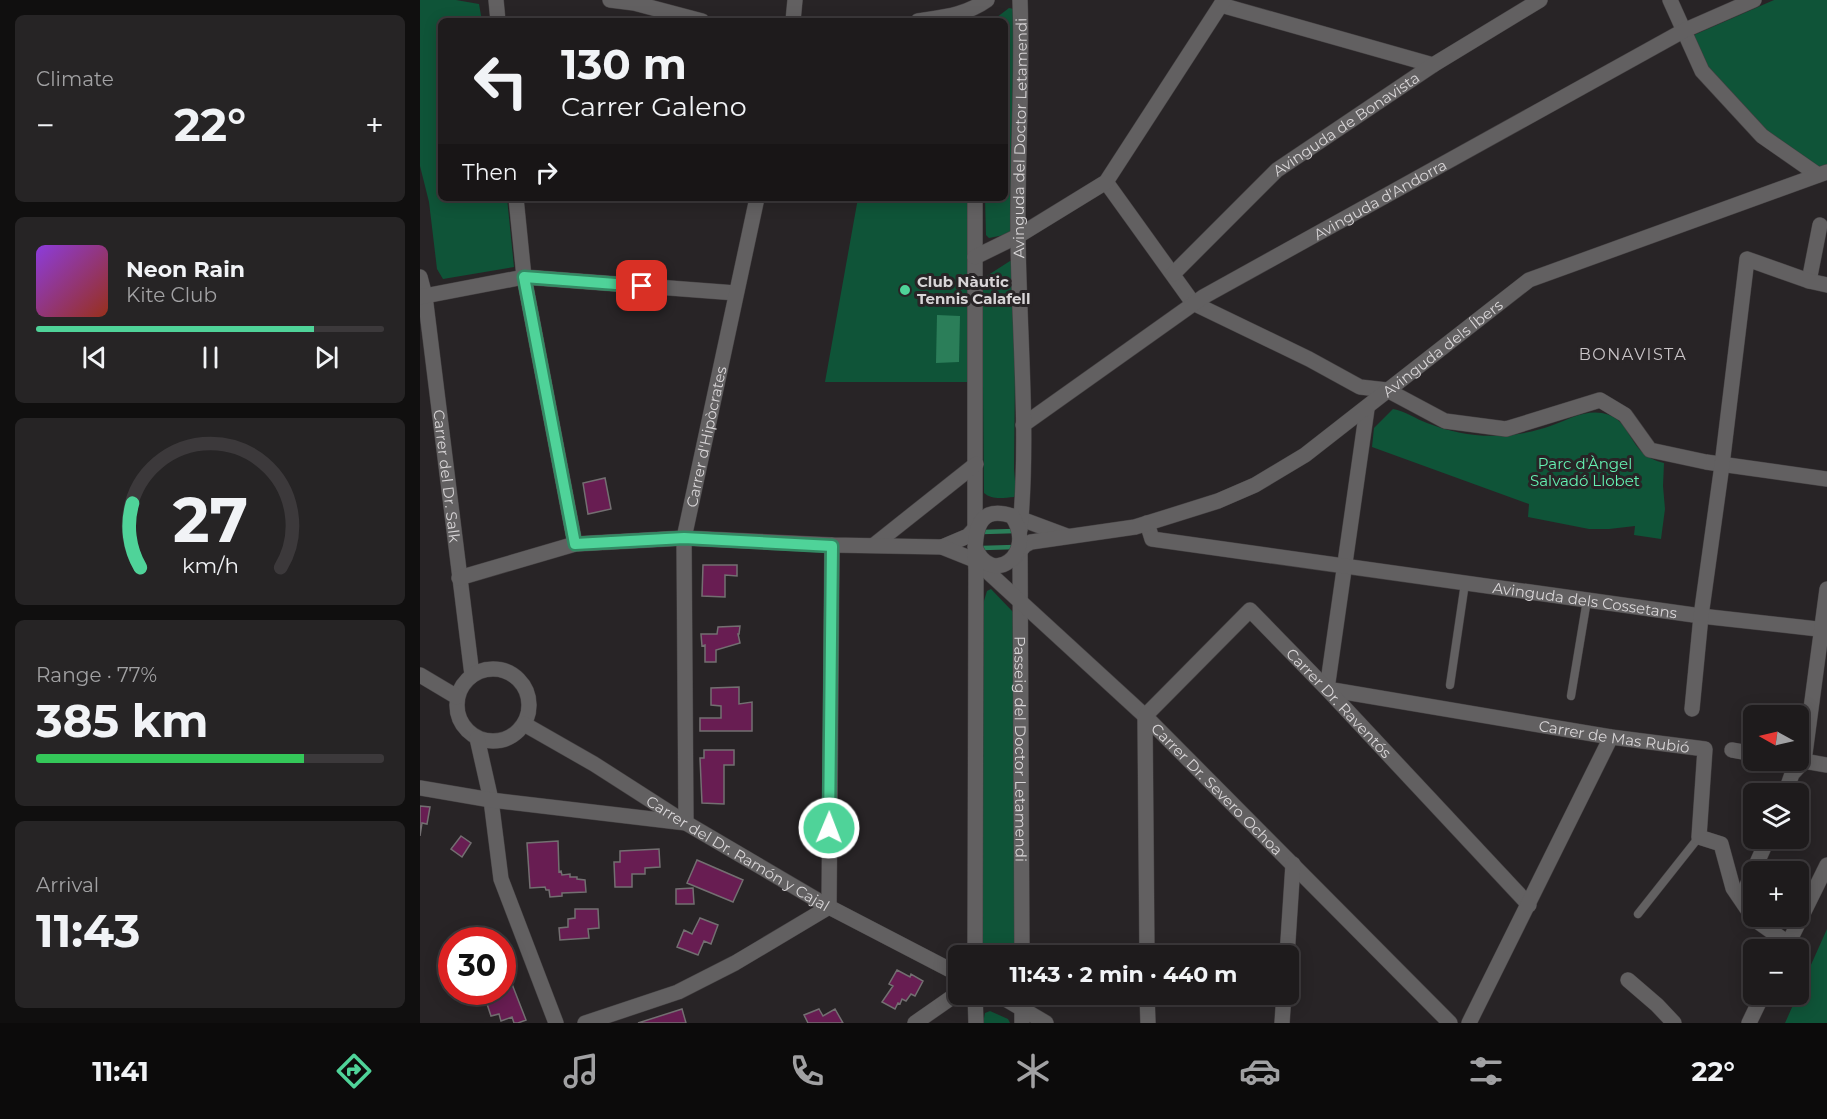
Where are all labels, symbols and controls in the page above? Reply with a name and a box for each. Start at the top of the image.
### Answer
street label: Avinguda del Doctor Letamendi [1008,18,1030,259]
text: 130 m [561,38,687,90]
icon: left [462,42,540,120]
text: Climate [36,67,114,91]
street label: Avinguda de Bonavista [1269,68,1423,180]
text: Carrer Galeno [561,90,747,123]
text: 22° [174,97,246,152]
text: − [36,105,55,145]
text: + [365,105,384,145]
street label: Avinguda d'Andorra [1310,155,1450,244]
icon: right [530,156,563,189]
text: Then [462,159,518,186]
text: Neon Rain [126,256,245,283]
pin [616,260,667,311]
icon: arrive [625,269,658,302]
place label: Club Nàutic Tennis Calafell [917,272,1030,308]
text: Kite Club [126,283,217,307]
marker: Club Nàutic Tennis Calafell [898,283,912,297]
street label: Avinguda dels Íbers [1378,295,1506,401]
icon: previous [78,341,111,374]
icon: pause [194,341,227,374]
icon: next [310,341,343,374]
district label: BONAVISTA [1579,345,1687,364]
street label: Carrer d'Hipòcrates [681,364,730,509]
street label: Carrer del Dr. Salk [430,408,465,544]
park label: Parc d'Àngel Salvadó Llobet [1530,454,1640,490]
text: 27 [172,483,248,559]
text: km/h [181,553,239,579]
street label: Avinguda dels Cossetans [1492,577,1678,622]
street label: Passeig del Doctor Letamendi [1011,636,1031,862]
street label: Carrer Dr. Raventós [1283,644,1396,762]
text: Range · 77% [36,663,157,687]
text: 385 km [36,693,208,748]
north arrow [1743,705,1809,771]
map controls [1743,705,1809,1005]
street label: Carrer de Mas Rubió [1537,715,1691,756]
street label: Carrer Dr. Severo Ochoa [1148,719,1287,859]
button: layers [1743,783,1809,849]
street label: Carrer del Dr. Ramón y Cajal [643,791,833,915]
position arrow [797,796,861,860]
button: + [1743,861,1809,927]
text: Arrival [36,873,99,897]
text: 11:43 [36,903,140,958]
speed limit sign: 30 [438,927,516,1005]
button: − [1743,939,1809,1005]
text: 11:43 · 2 min · 440 m [1010,961,1237,988]
icon: directions [333,1050,375,1092]
icon: music [560,1050,602,1092]
icon: phone [786,1050,828,1092]
icon: climate [1012,1050,1054,1092]
icon: car [1239,1050,1281,1092]
icon: filters [1465,1050,1507,1092]
text: 11:41 [92,1055,149,1088]
text: 22° [1692,1055,1735,1088]

